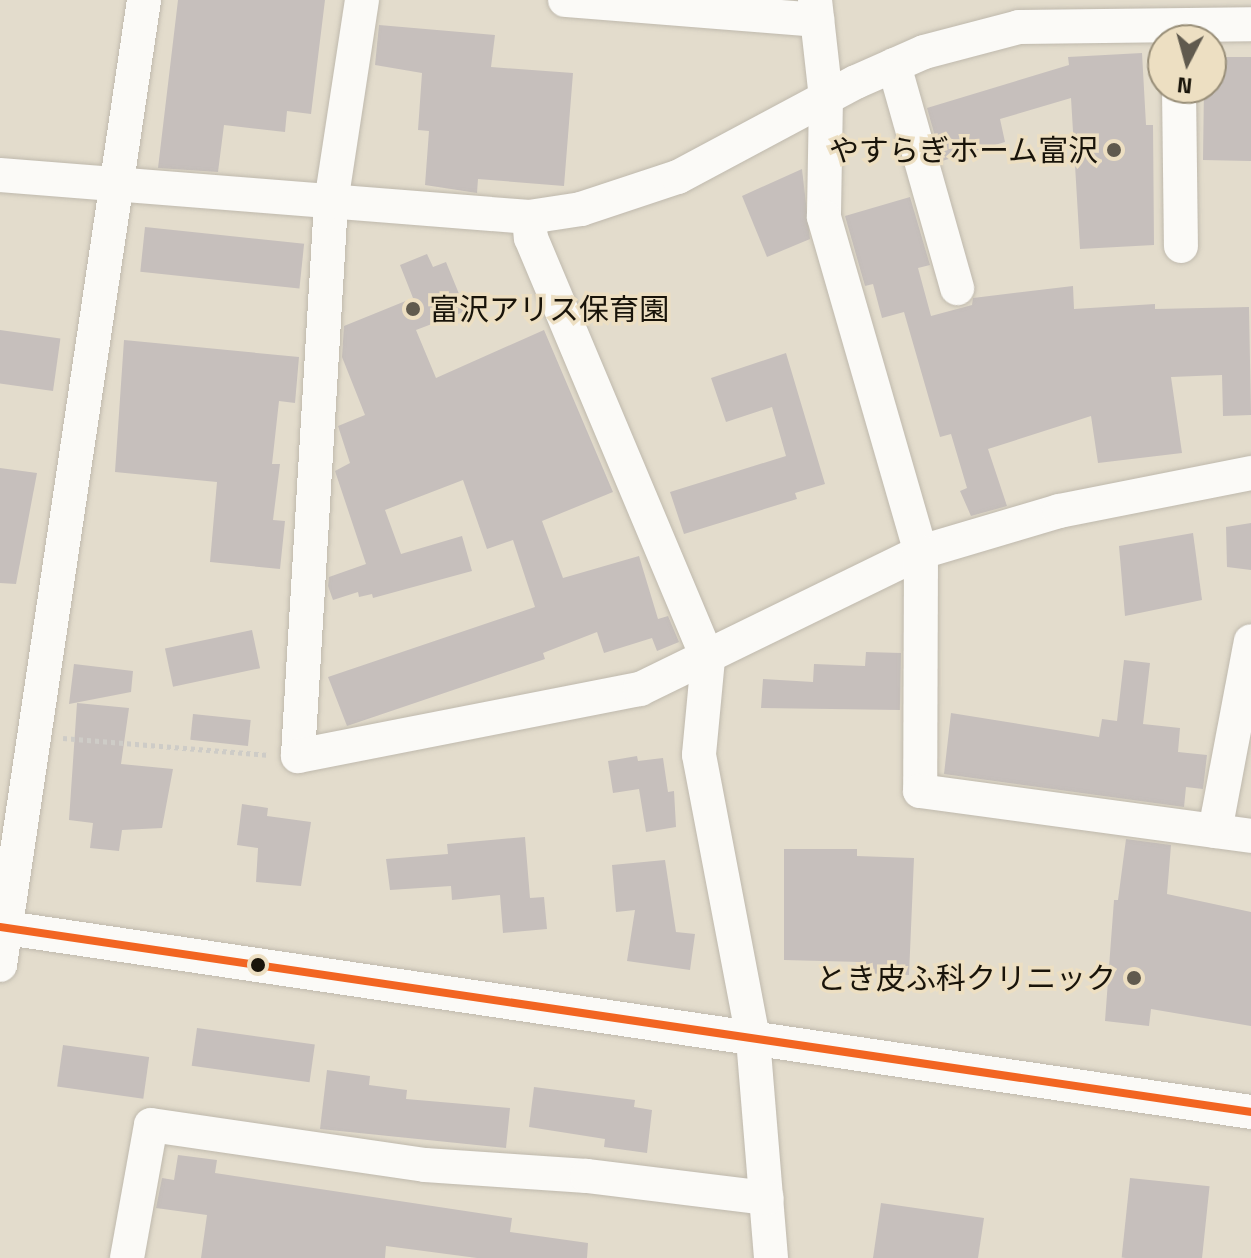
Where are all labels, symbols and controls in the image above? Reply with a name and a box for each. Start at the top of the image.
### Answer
north arrow [1147,24,1227,104]
text: N [1175,68,1194,104]
place label: やすらぎホーム富沢 [828,132,1098,168]
marker: やすらぎホーム富沢 [1105,141,1123,159]
place label: 富沢アリス保育園 [429,291,669,327]
marker: 富沢アリス保育園 [404,300,422,318]
unlabelled marker [250,957,266,973]
place label: とき皮ふ科クリニック [816,960,1116,996]
marker: とき皮ふ科クリニック [1123,967,1145,989]

